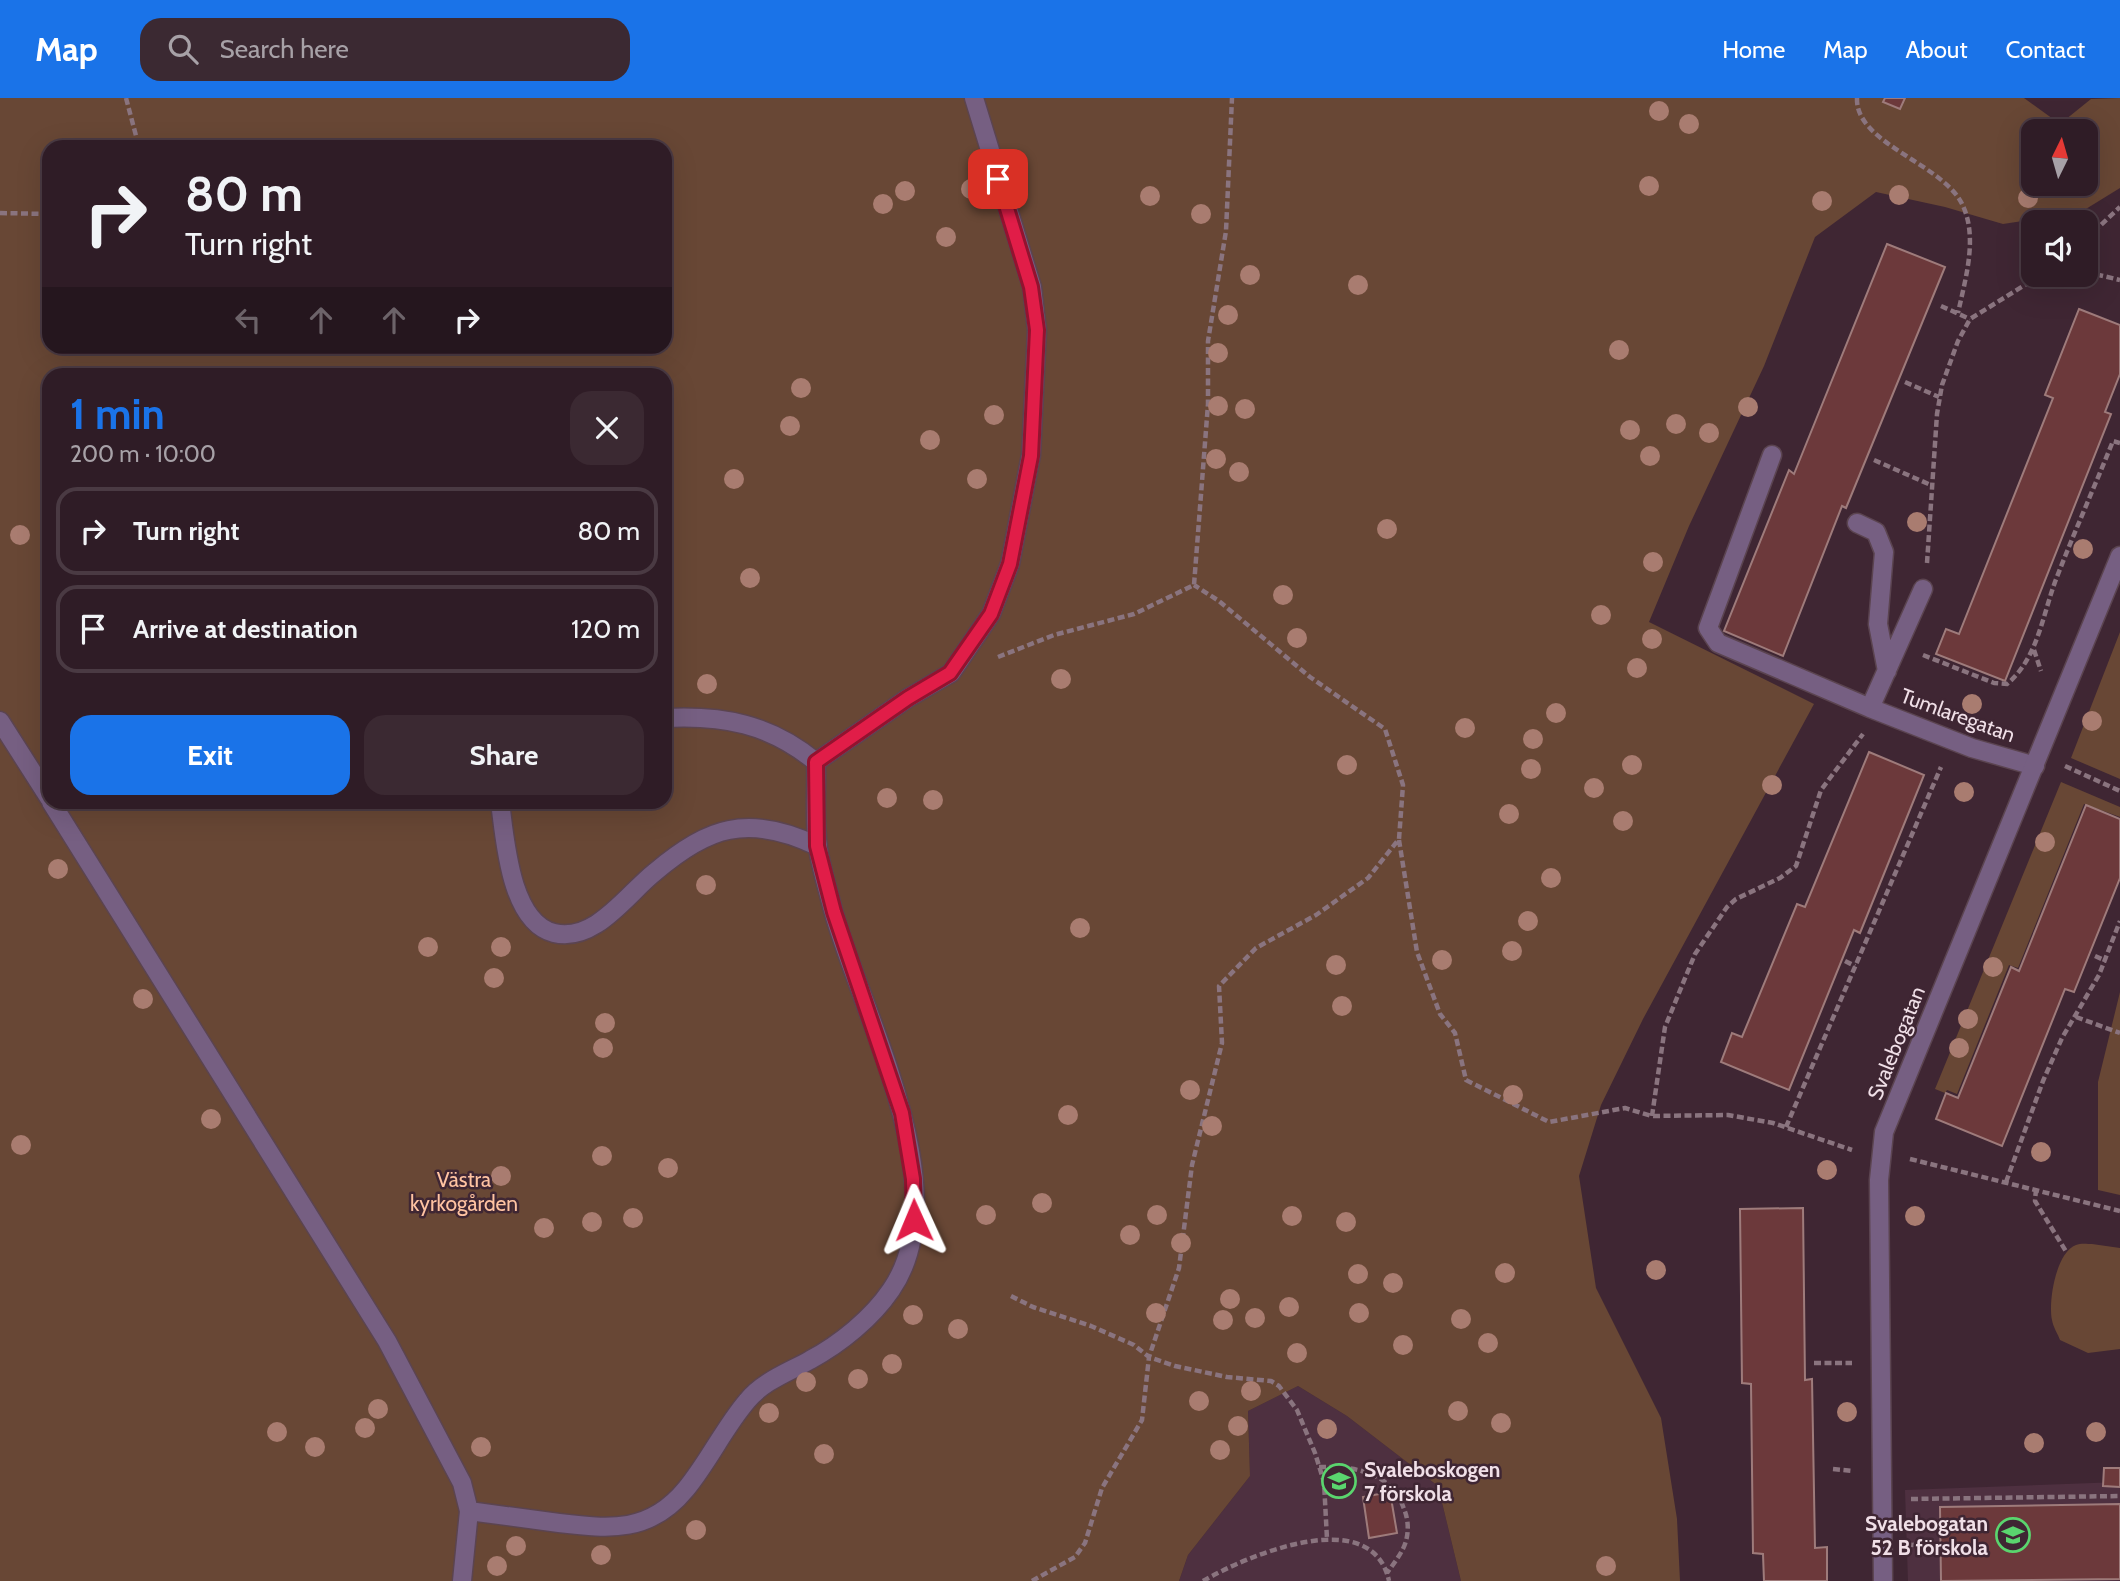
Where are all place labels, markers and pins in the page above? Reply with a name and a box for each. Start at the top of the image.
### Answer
pin [968,149,1028,209]
place label: Svaleboskogen 7 förskola [1364,1457,1500,1506]
school or university icon: Svaleboskogen 7 förskola [1320,1462,1358,1500]
place label: Svalebogatan 52 B förskola [1865,1511,1989,1560]
school or university icon: Svalebogatan 52 B förskola [1994,1516,2032,1554]

